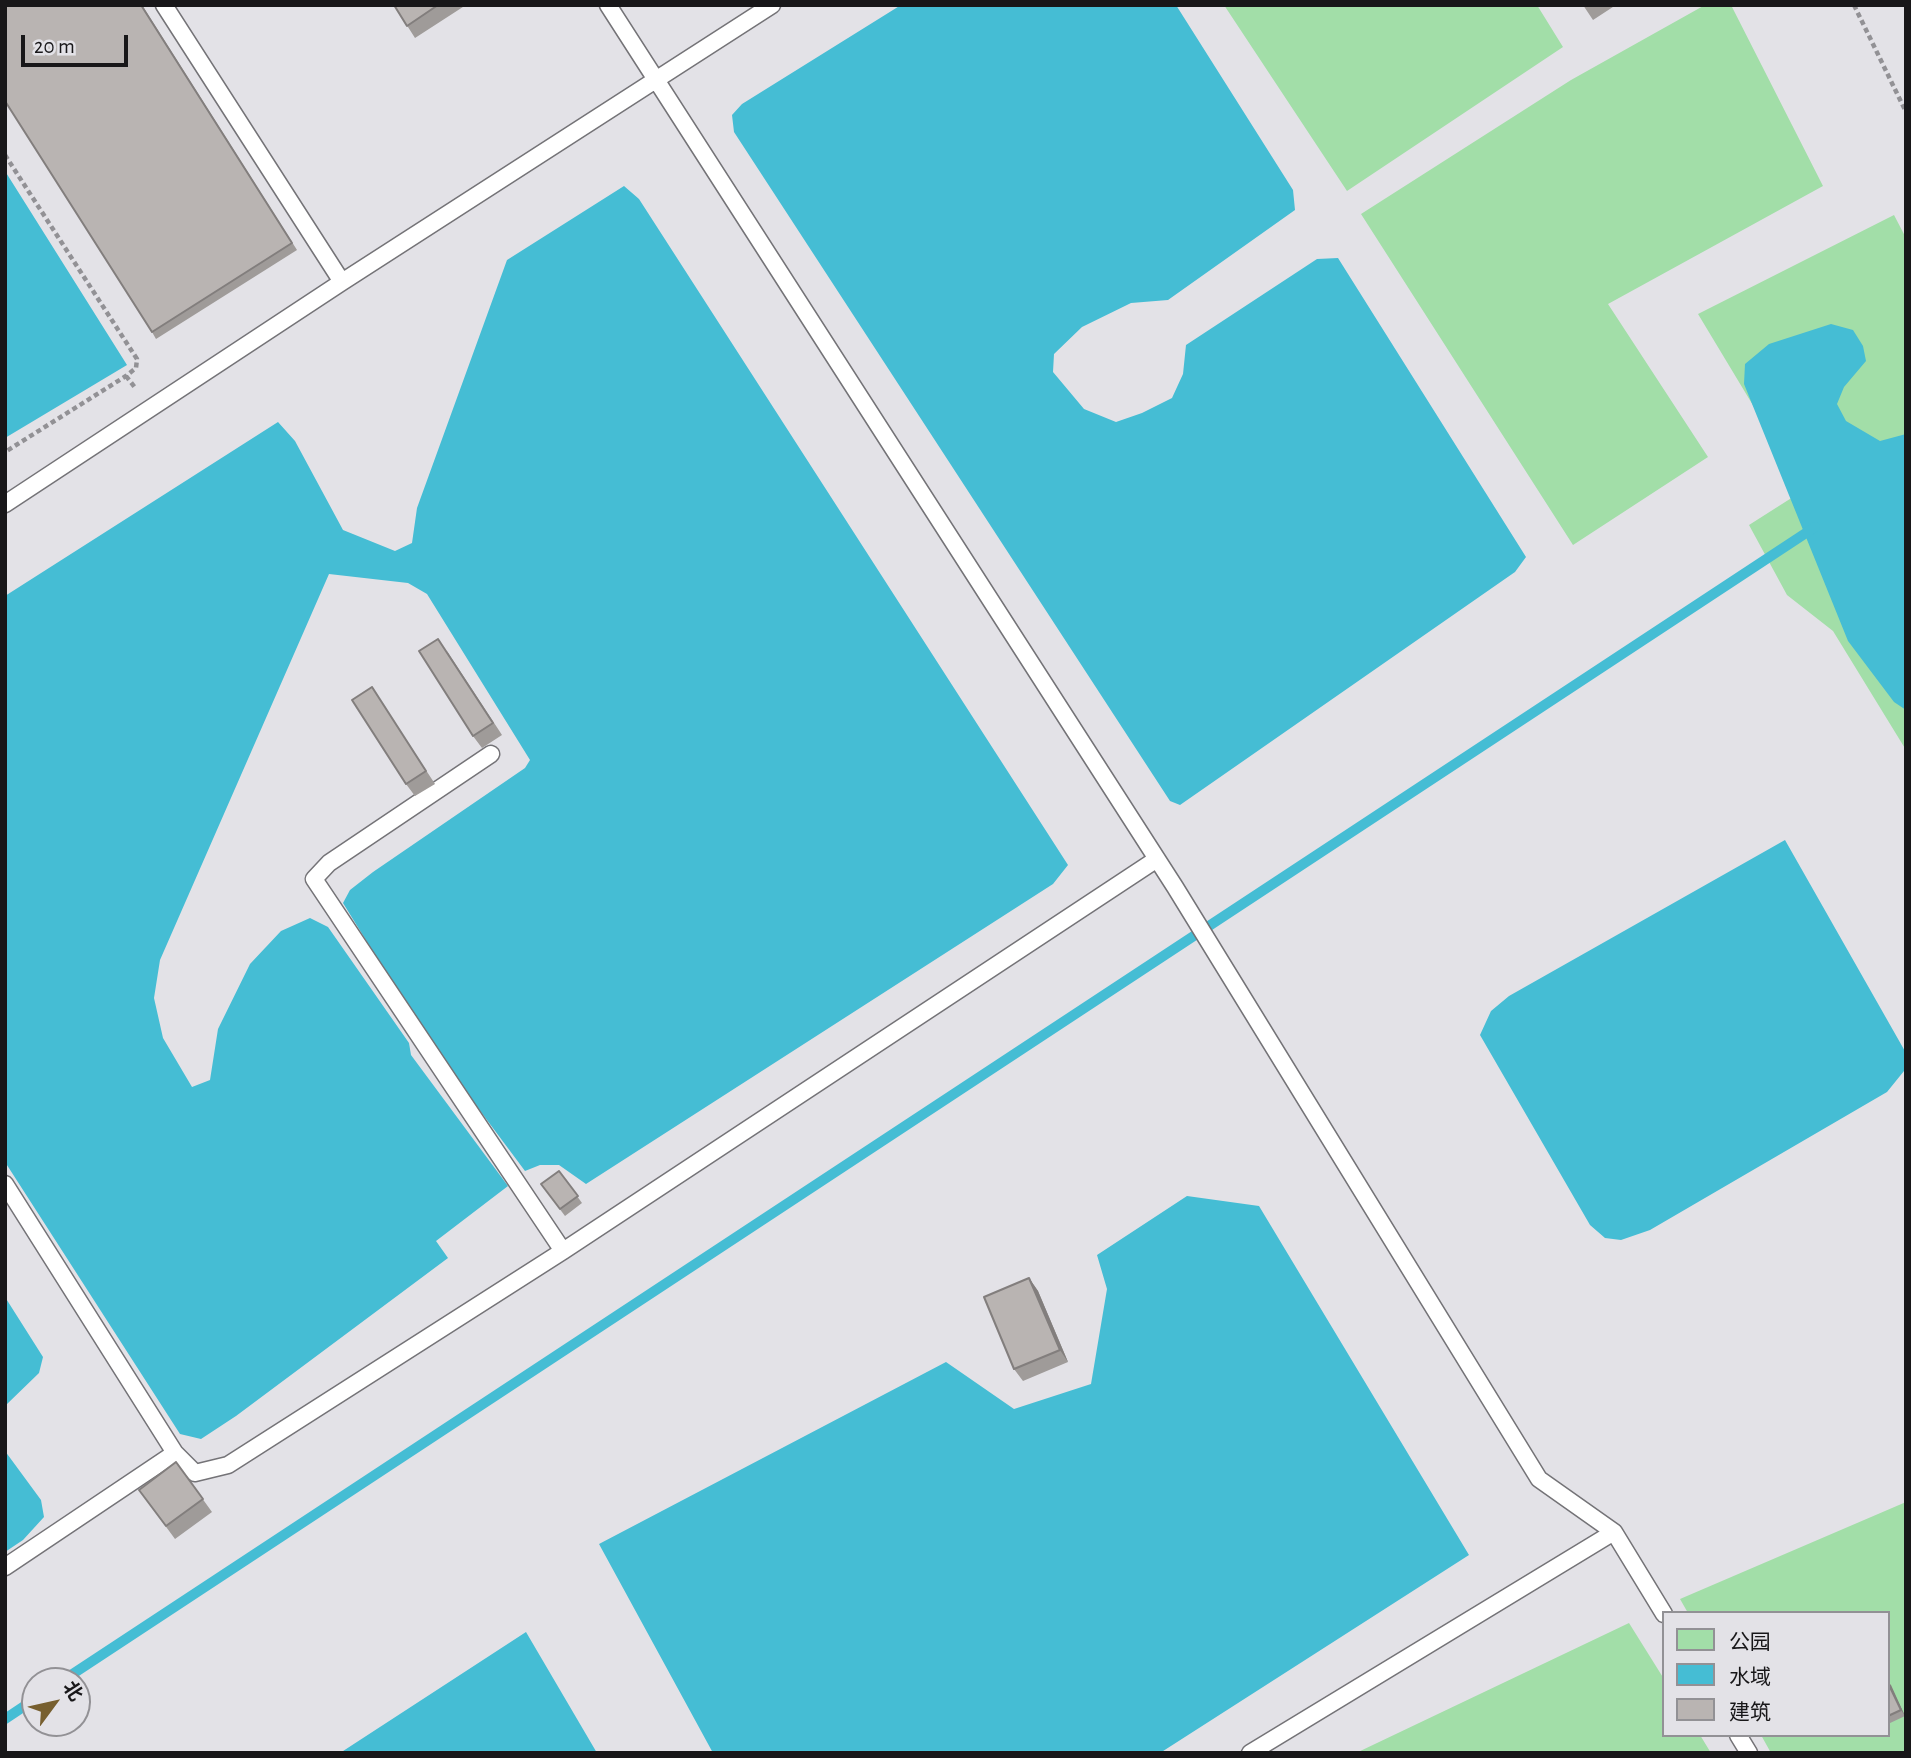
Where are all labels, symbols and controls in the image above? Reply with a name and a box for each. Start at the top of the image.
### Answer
scale bar [24,21,131,65]
text: 20 m [34,36,75,57]
legend [1662,1611,1890,1737]
text: 公园 [1729,1632,1771,1653]
north arrow [21,1667,91,1737]
text: 水域 [1729,1667,1771,1688]
text: 北 [59,1678,85,1705]
text: 建筑 [1729,1702,1771,1723]

